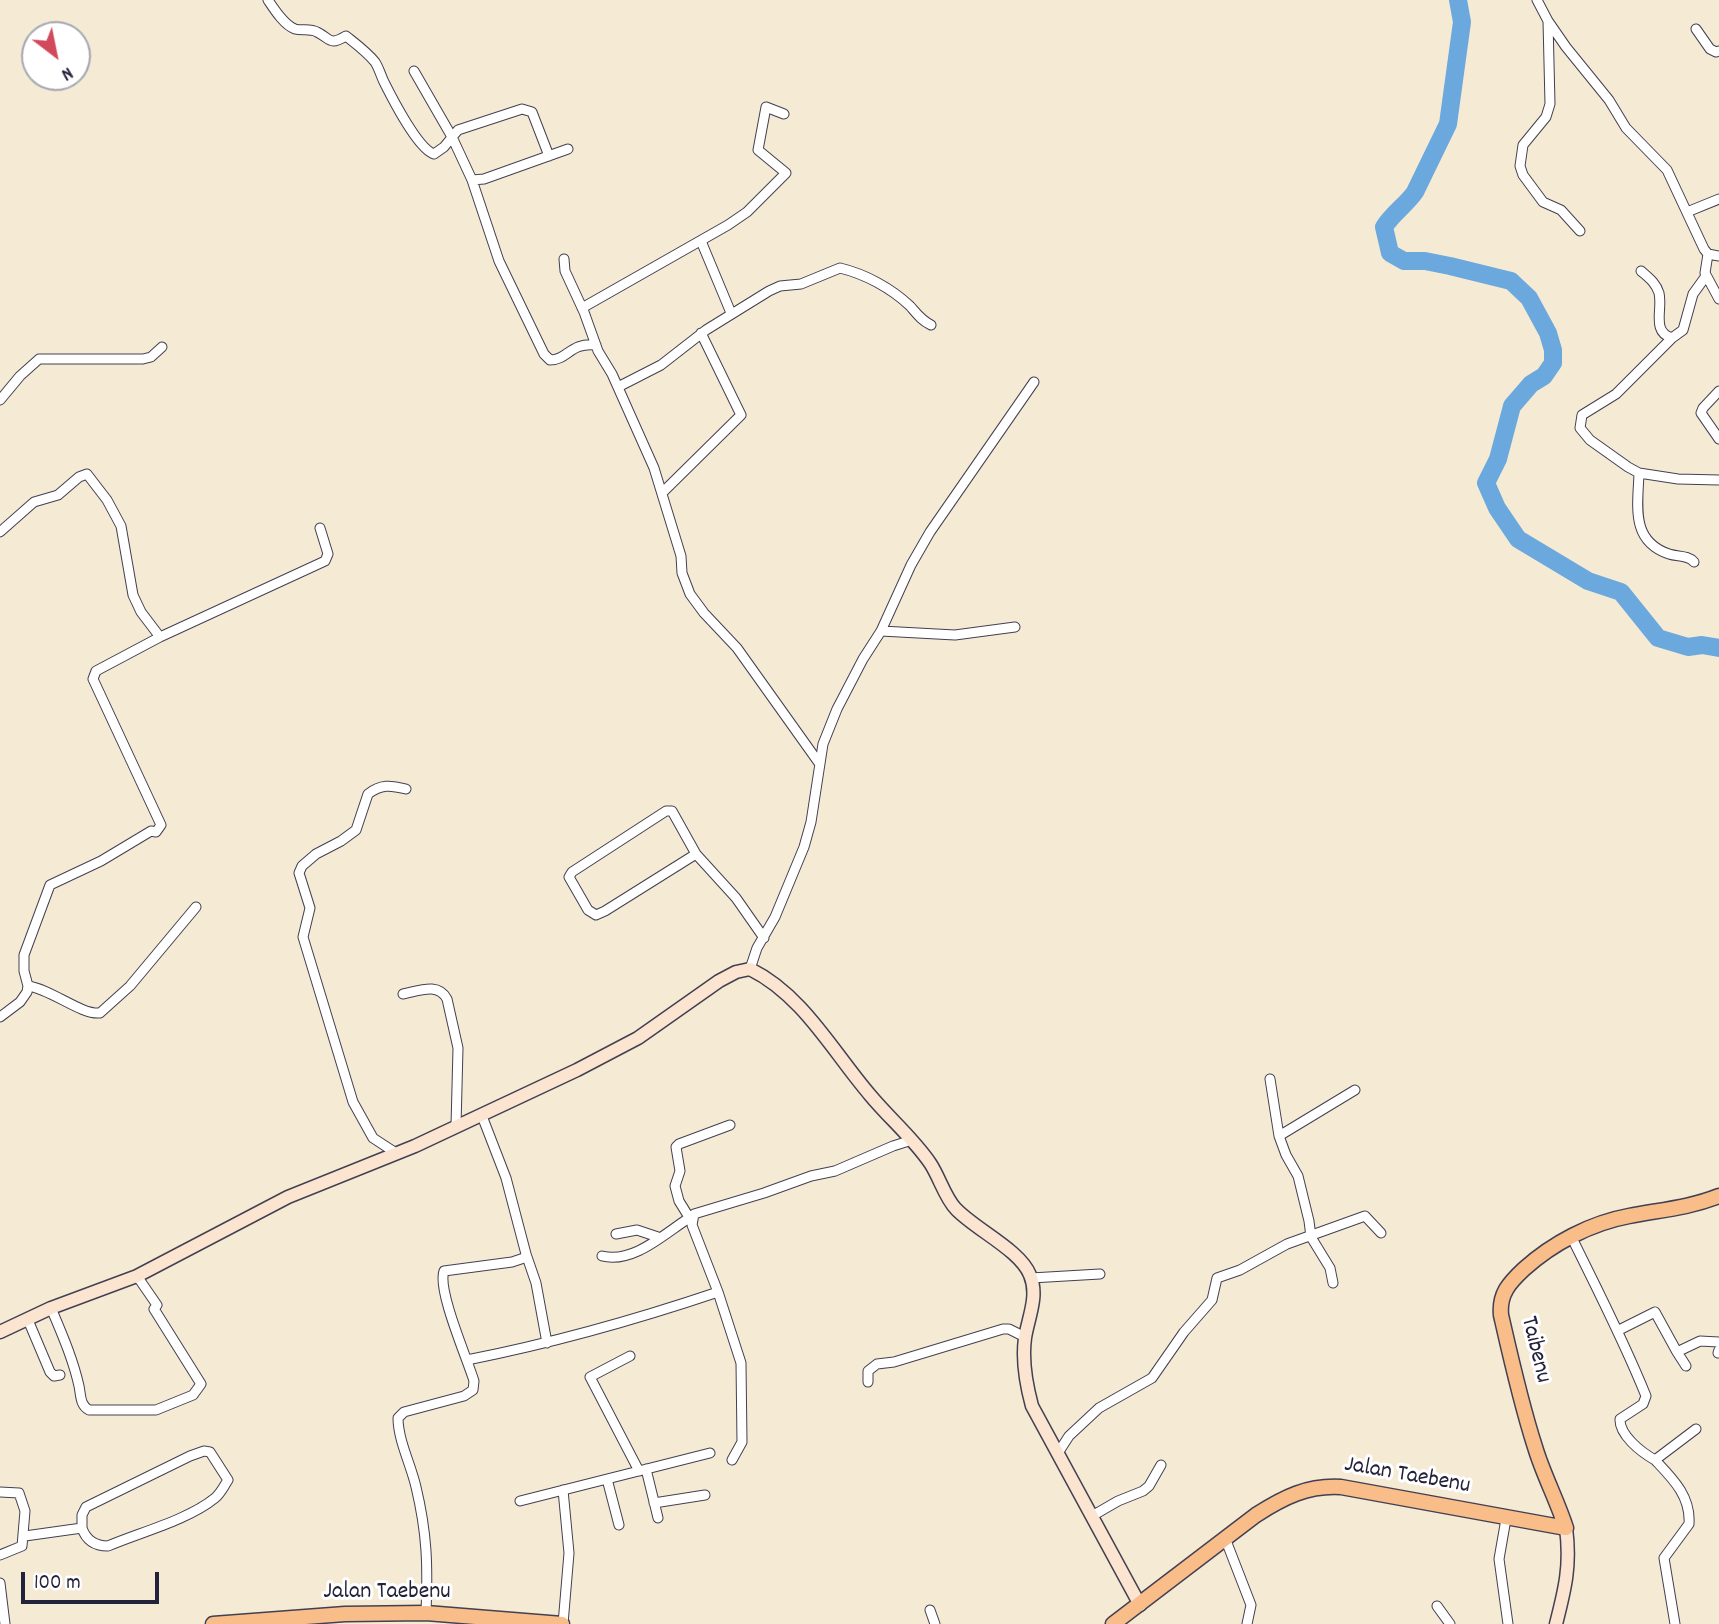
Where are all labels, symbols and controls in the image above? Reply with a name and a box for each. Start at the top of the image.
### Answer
north arrow [21,21,91,91]
text: N [55,59,77,86]
street label: Taibenu [1512,1314,1556,1386]
street label: Jalan Taebenu [1342,1452,1472,1502]
scale bar [24,1558,163,1602]
text: 100 m [34,1569,81,1599]
street label: Jalan Taebenu [323,1580,451,1608]

